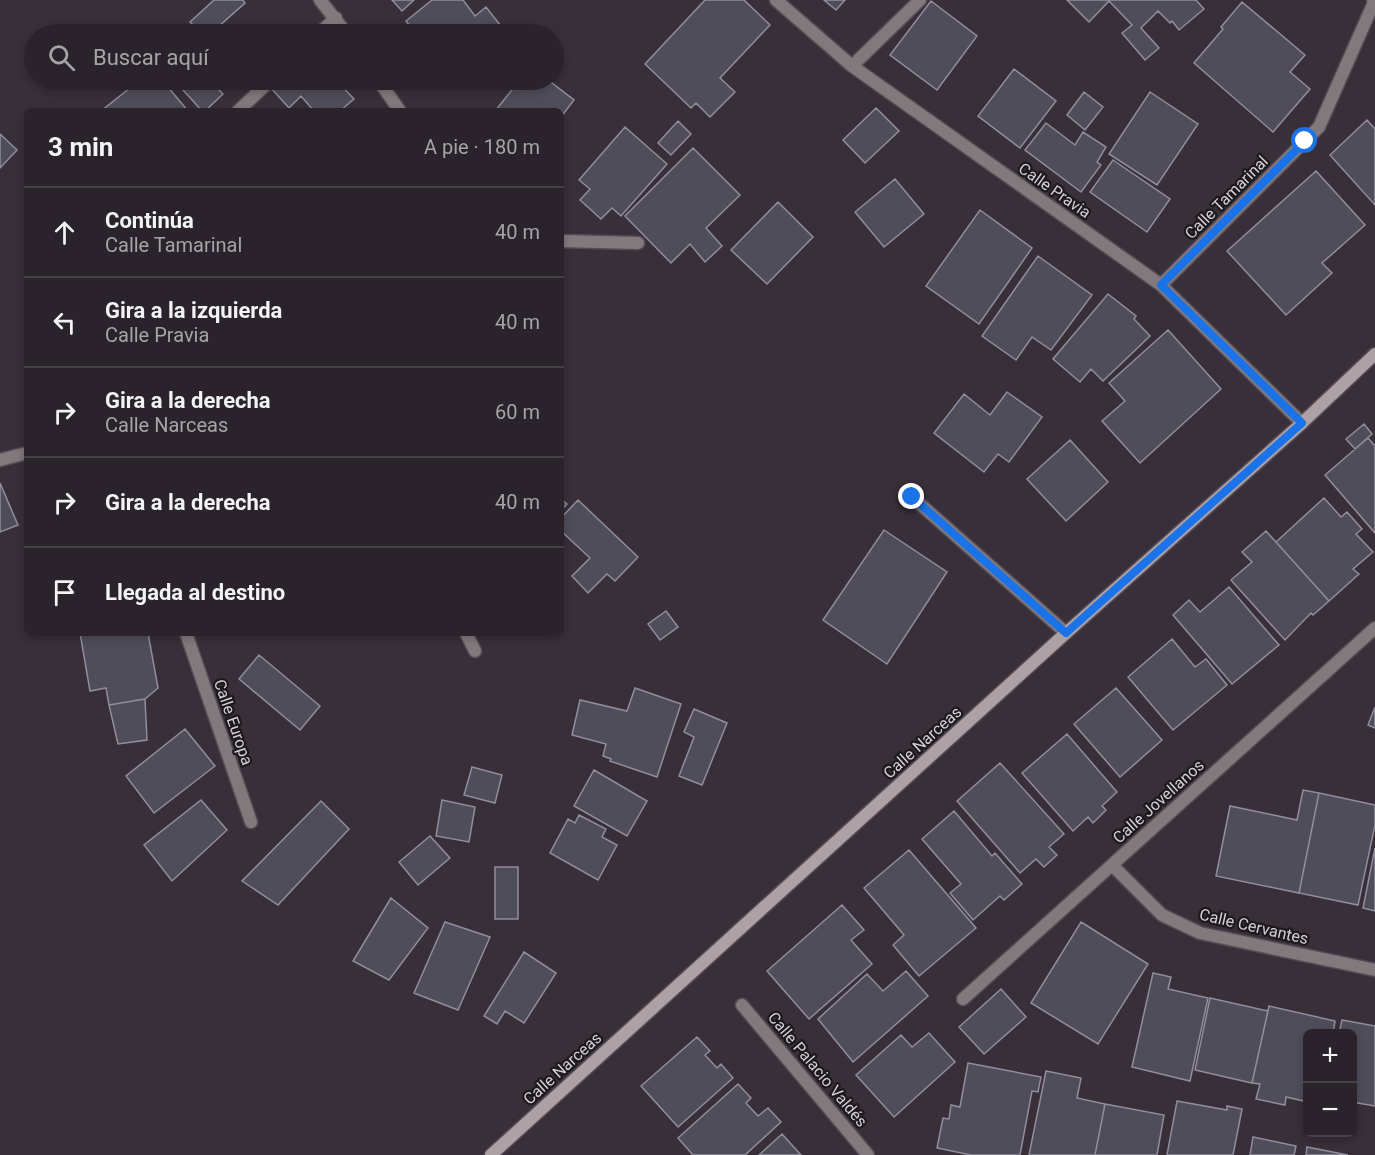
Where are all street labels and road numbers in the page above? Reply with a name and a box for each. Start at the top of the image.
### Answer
street label: Calle Tamarinal [1181,152,1272,243]
street label: Calle Pravia [1015,159,1094,222]
street label: Calle Europa [210,677,257,767]
street label: Calle Narceas [879,702,965,782]
street label: Calle Jovellanos [1109,755,1208,847]
street label: Calle Cervantes [1198,905,1310,948]
street label: Calle Palacio Valdés [764,1008,871,1131]
street label: Calle Narceas [519,1028,605,1108]

